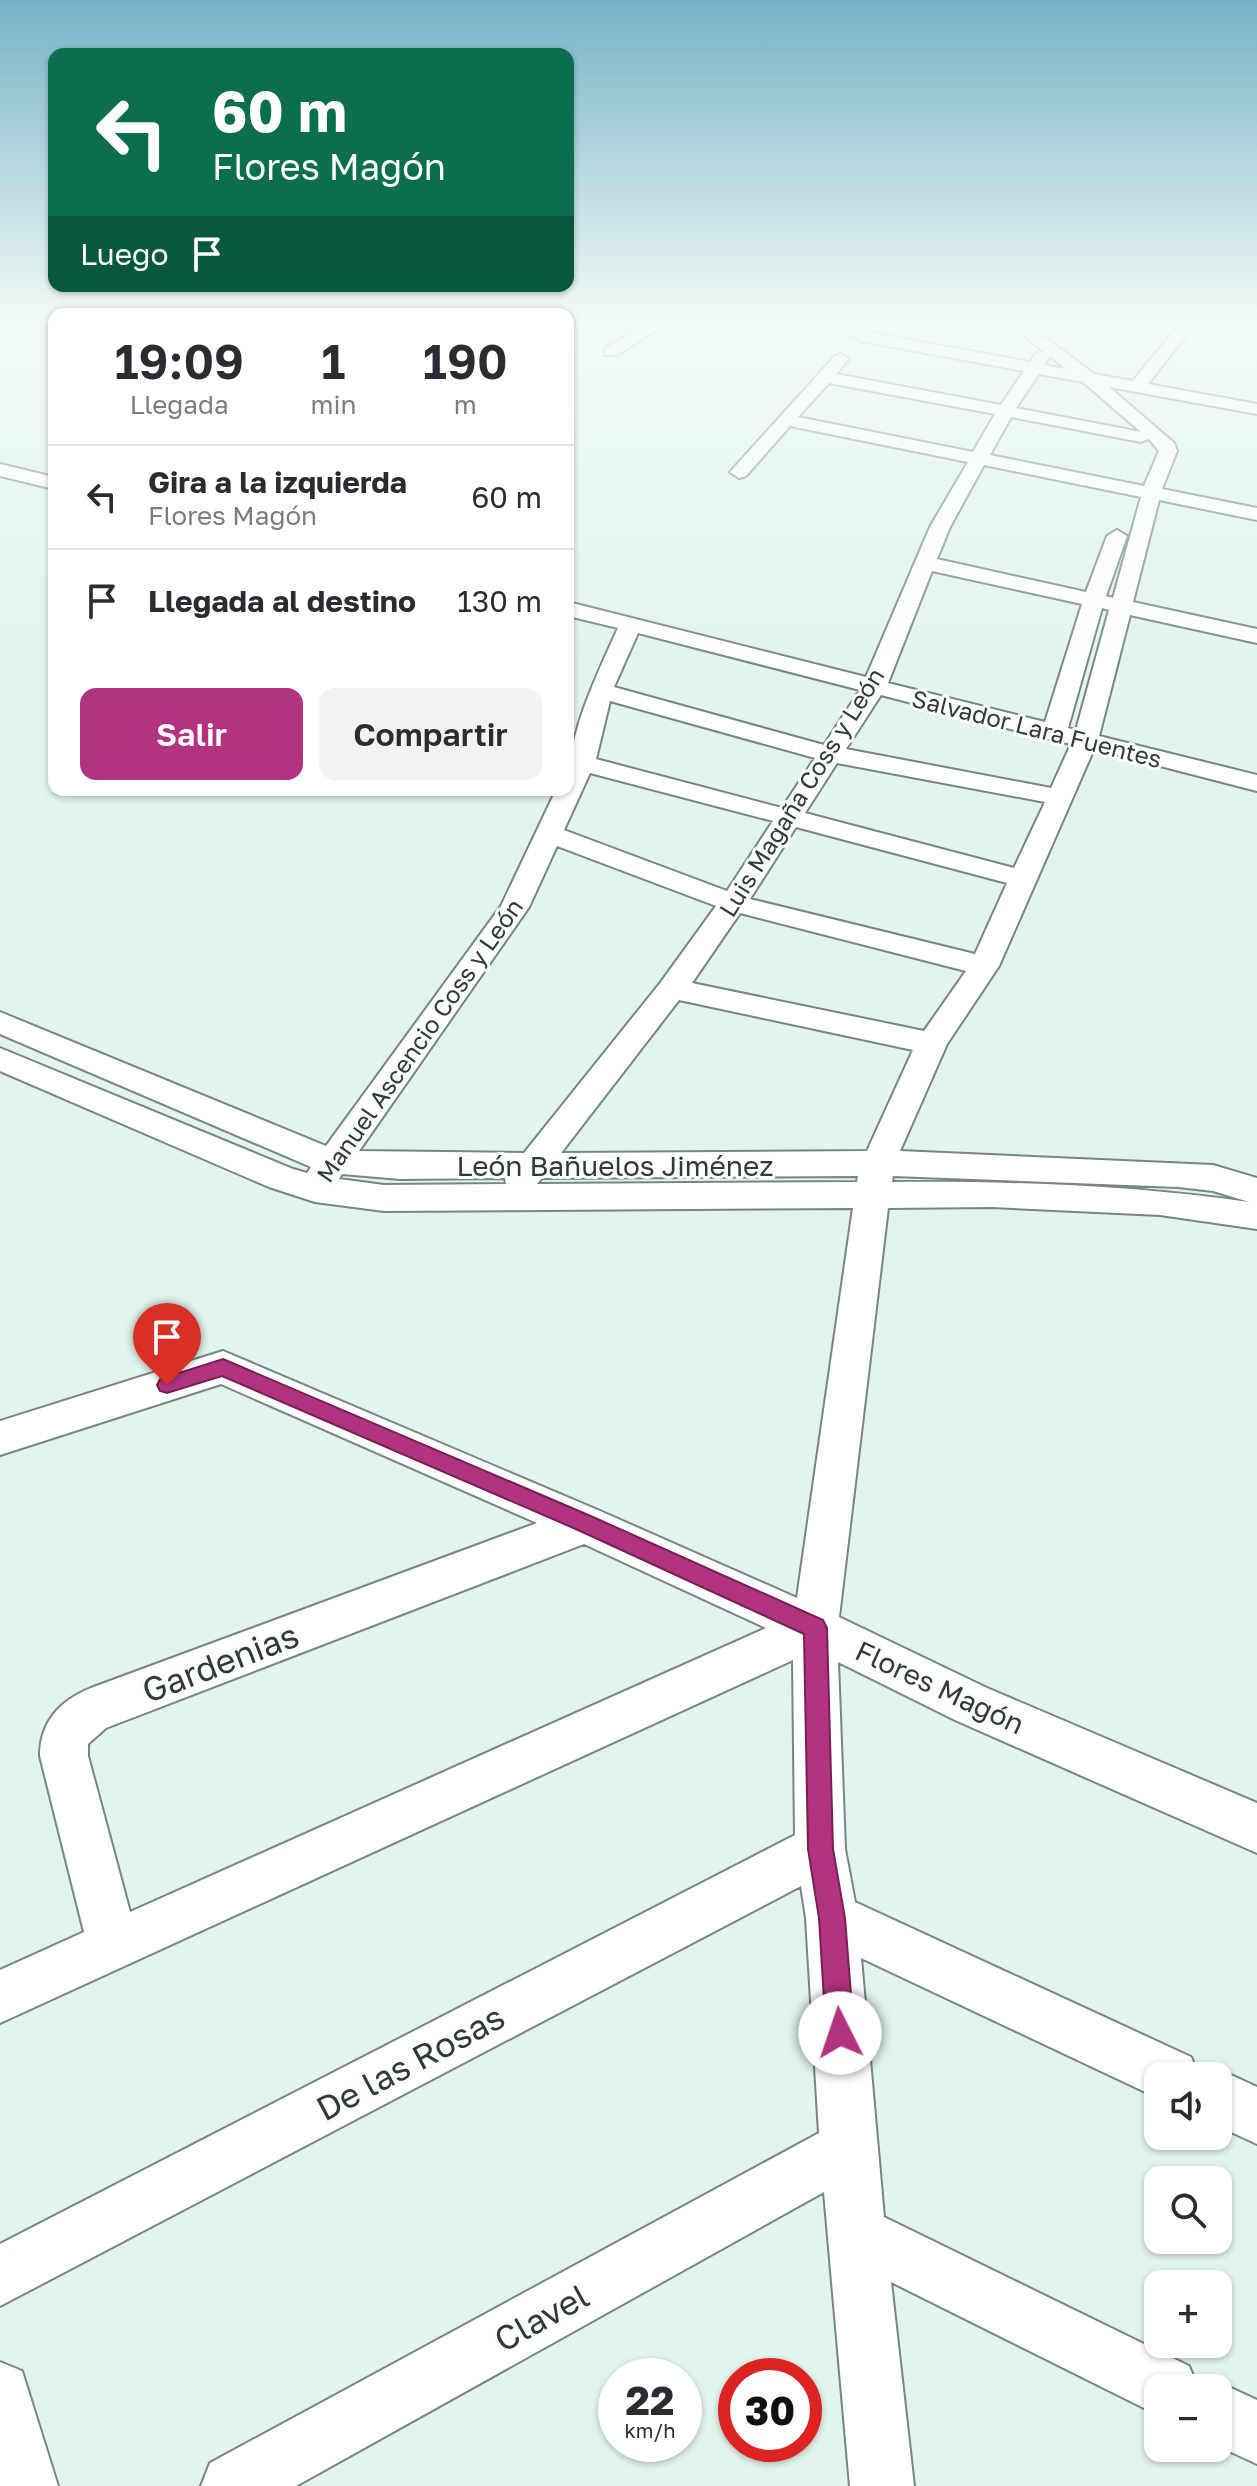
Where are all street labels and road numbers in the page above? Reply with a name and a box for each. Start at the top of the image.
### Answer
street label: Luis Magaña Coss y León [712,662,890,922]
street label: Salvador Lara Fuentes [909,683,1165,773]
street label: Manuel Ascencio Coss y León [310,893,528,1187]
street label: León Bañuelos Jiménez [456,1149,774,1182]
street label: Gardenias [136,1614,304,1710]
street label: Flores Magón [851,1634,1029,1740]
street label: De las Rosas [309,1996,511,2128]
street label: Clavel [487,2275,595,2359]

